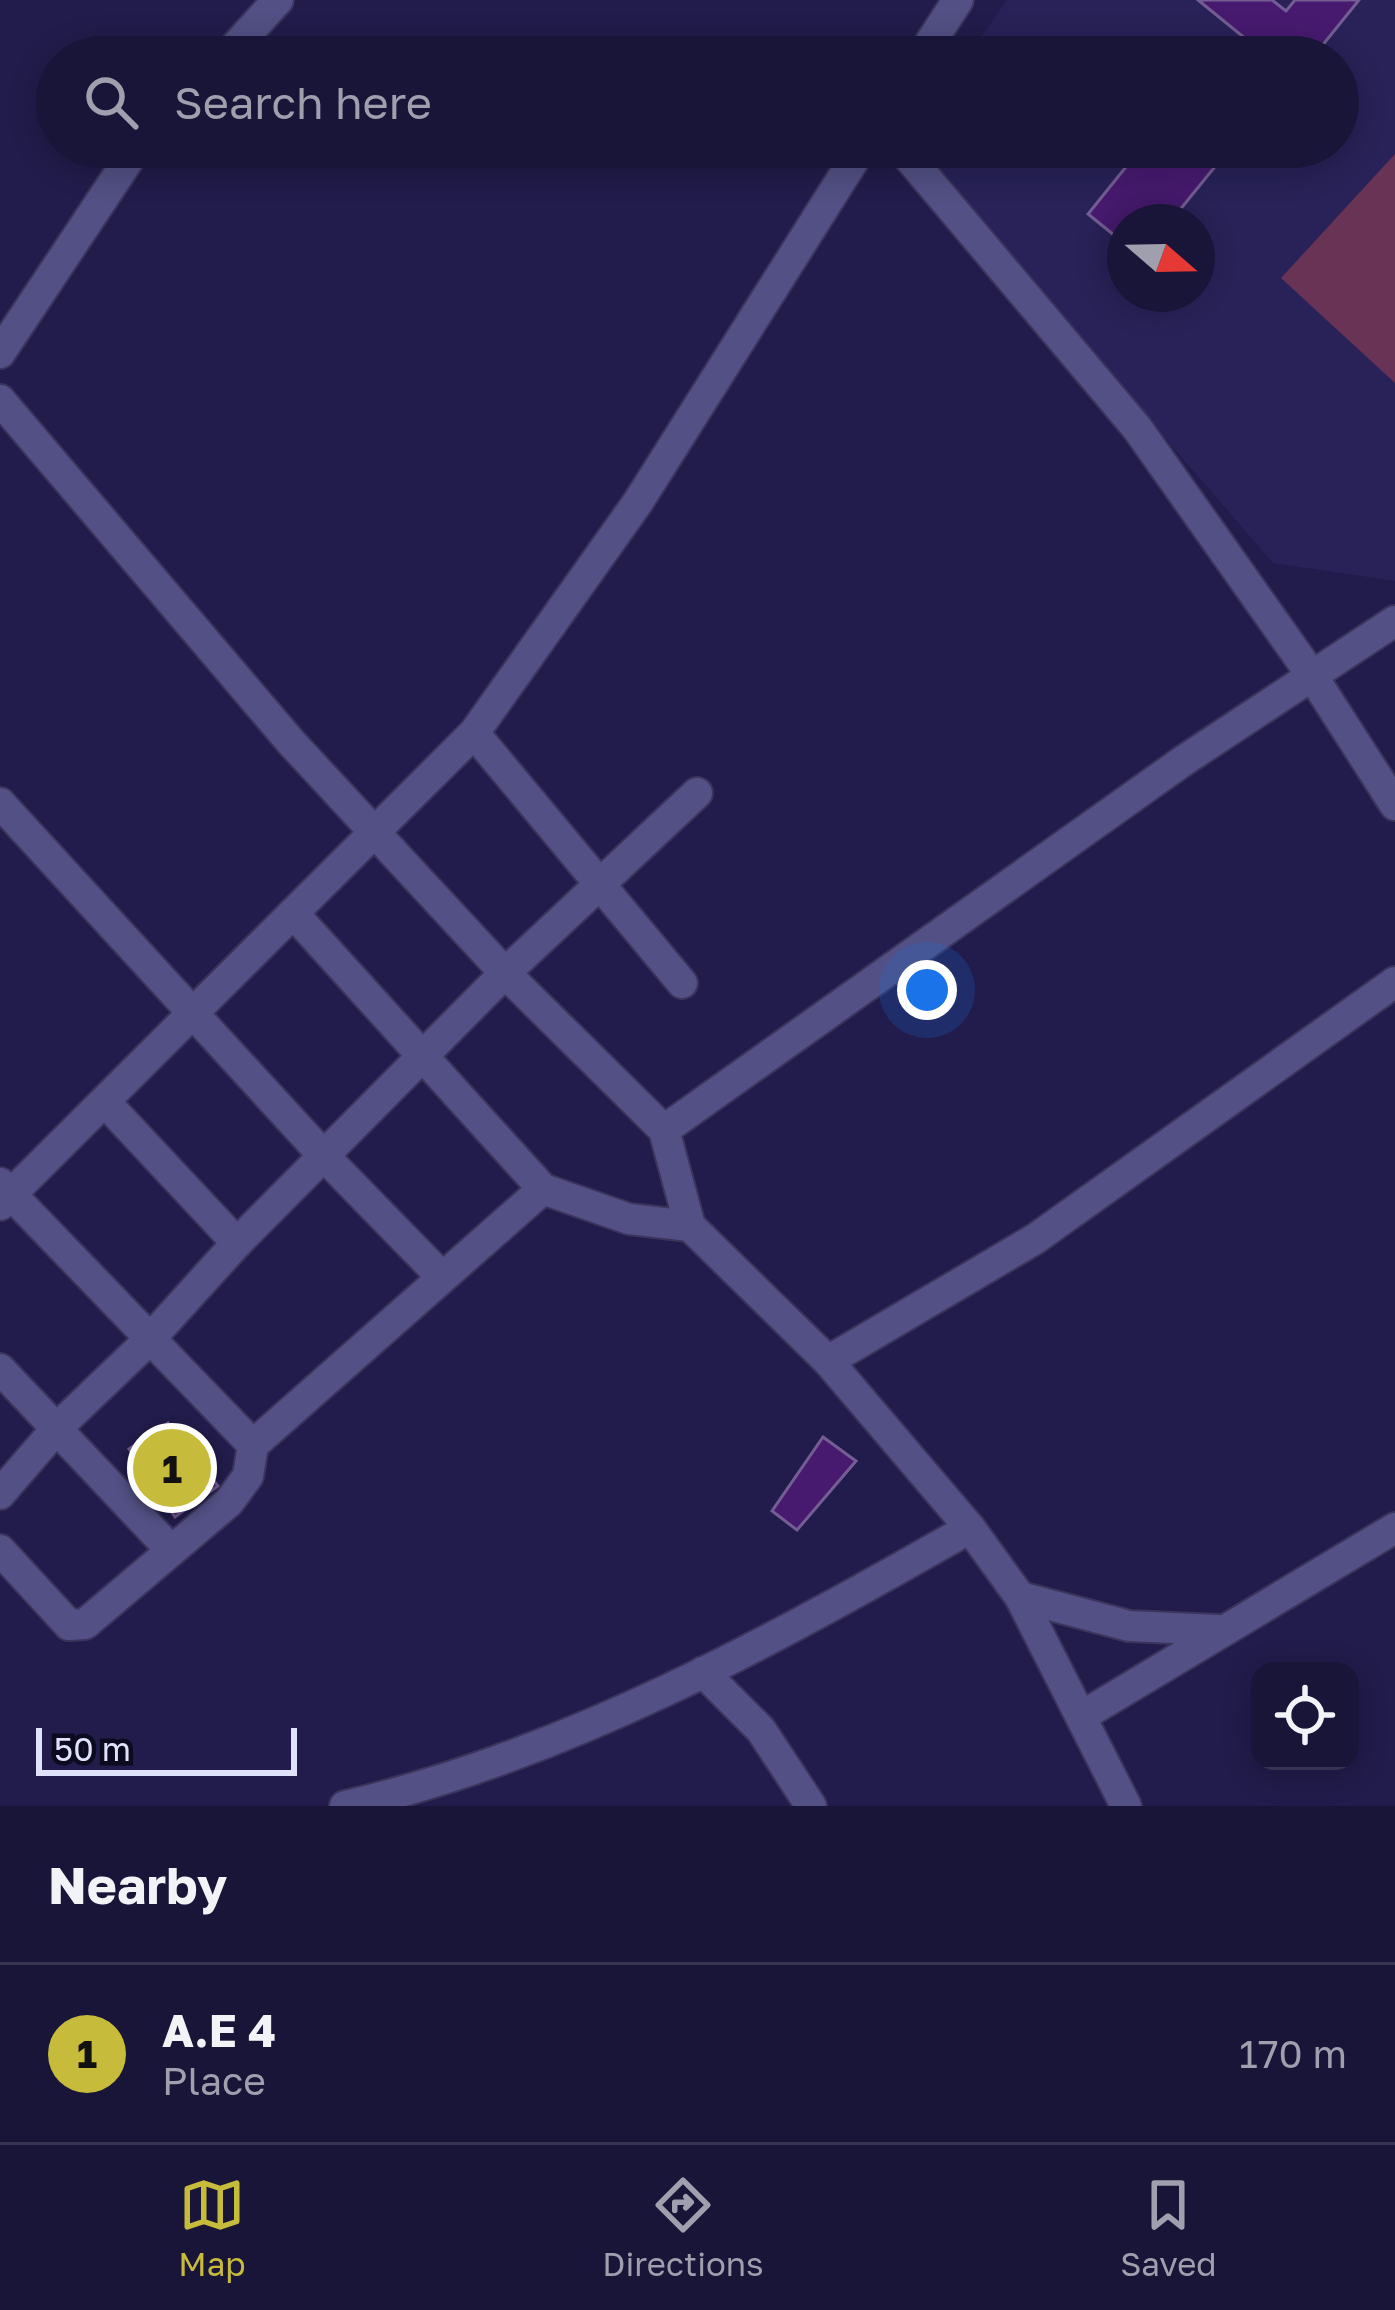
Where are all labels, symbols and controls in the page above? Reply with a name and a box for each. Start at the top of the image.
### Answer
search box [36,36,1359,168]
icon: search [78,69,144,135]
text: Search here [174,75,432,129]
north arrow [1107,204,1215,312]
your location [897,960,957,1020]
pin: 1 [133,1423,211,1513]
map controls [1251,1662,1359,1770]
button: locate [1251,1662,1359,1770]
scale bar [36,1722,297,1775]
text: 50 m [54,1729,131,1768]
text: Nearby [48,1854,227,1915]
text: A.E 4 [162,2003,276,2057]
text: 1 [77,2030,97,2077]
text: 170 m [1239,2030,1347,2077]
text: Place [162,2057,266,2104]
tab: Map [178,2172,246,2283]
tab: Directions [602,2172,764,2283]
tab: Saved [1120,2172,1217,2283]

